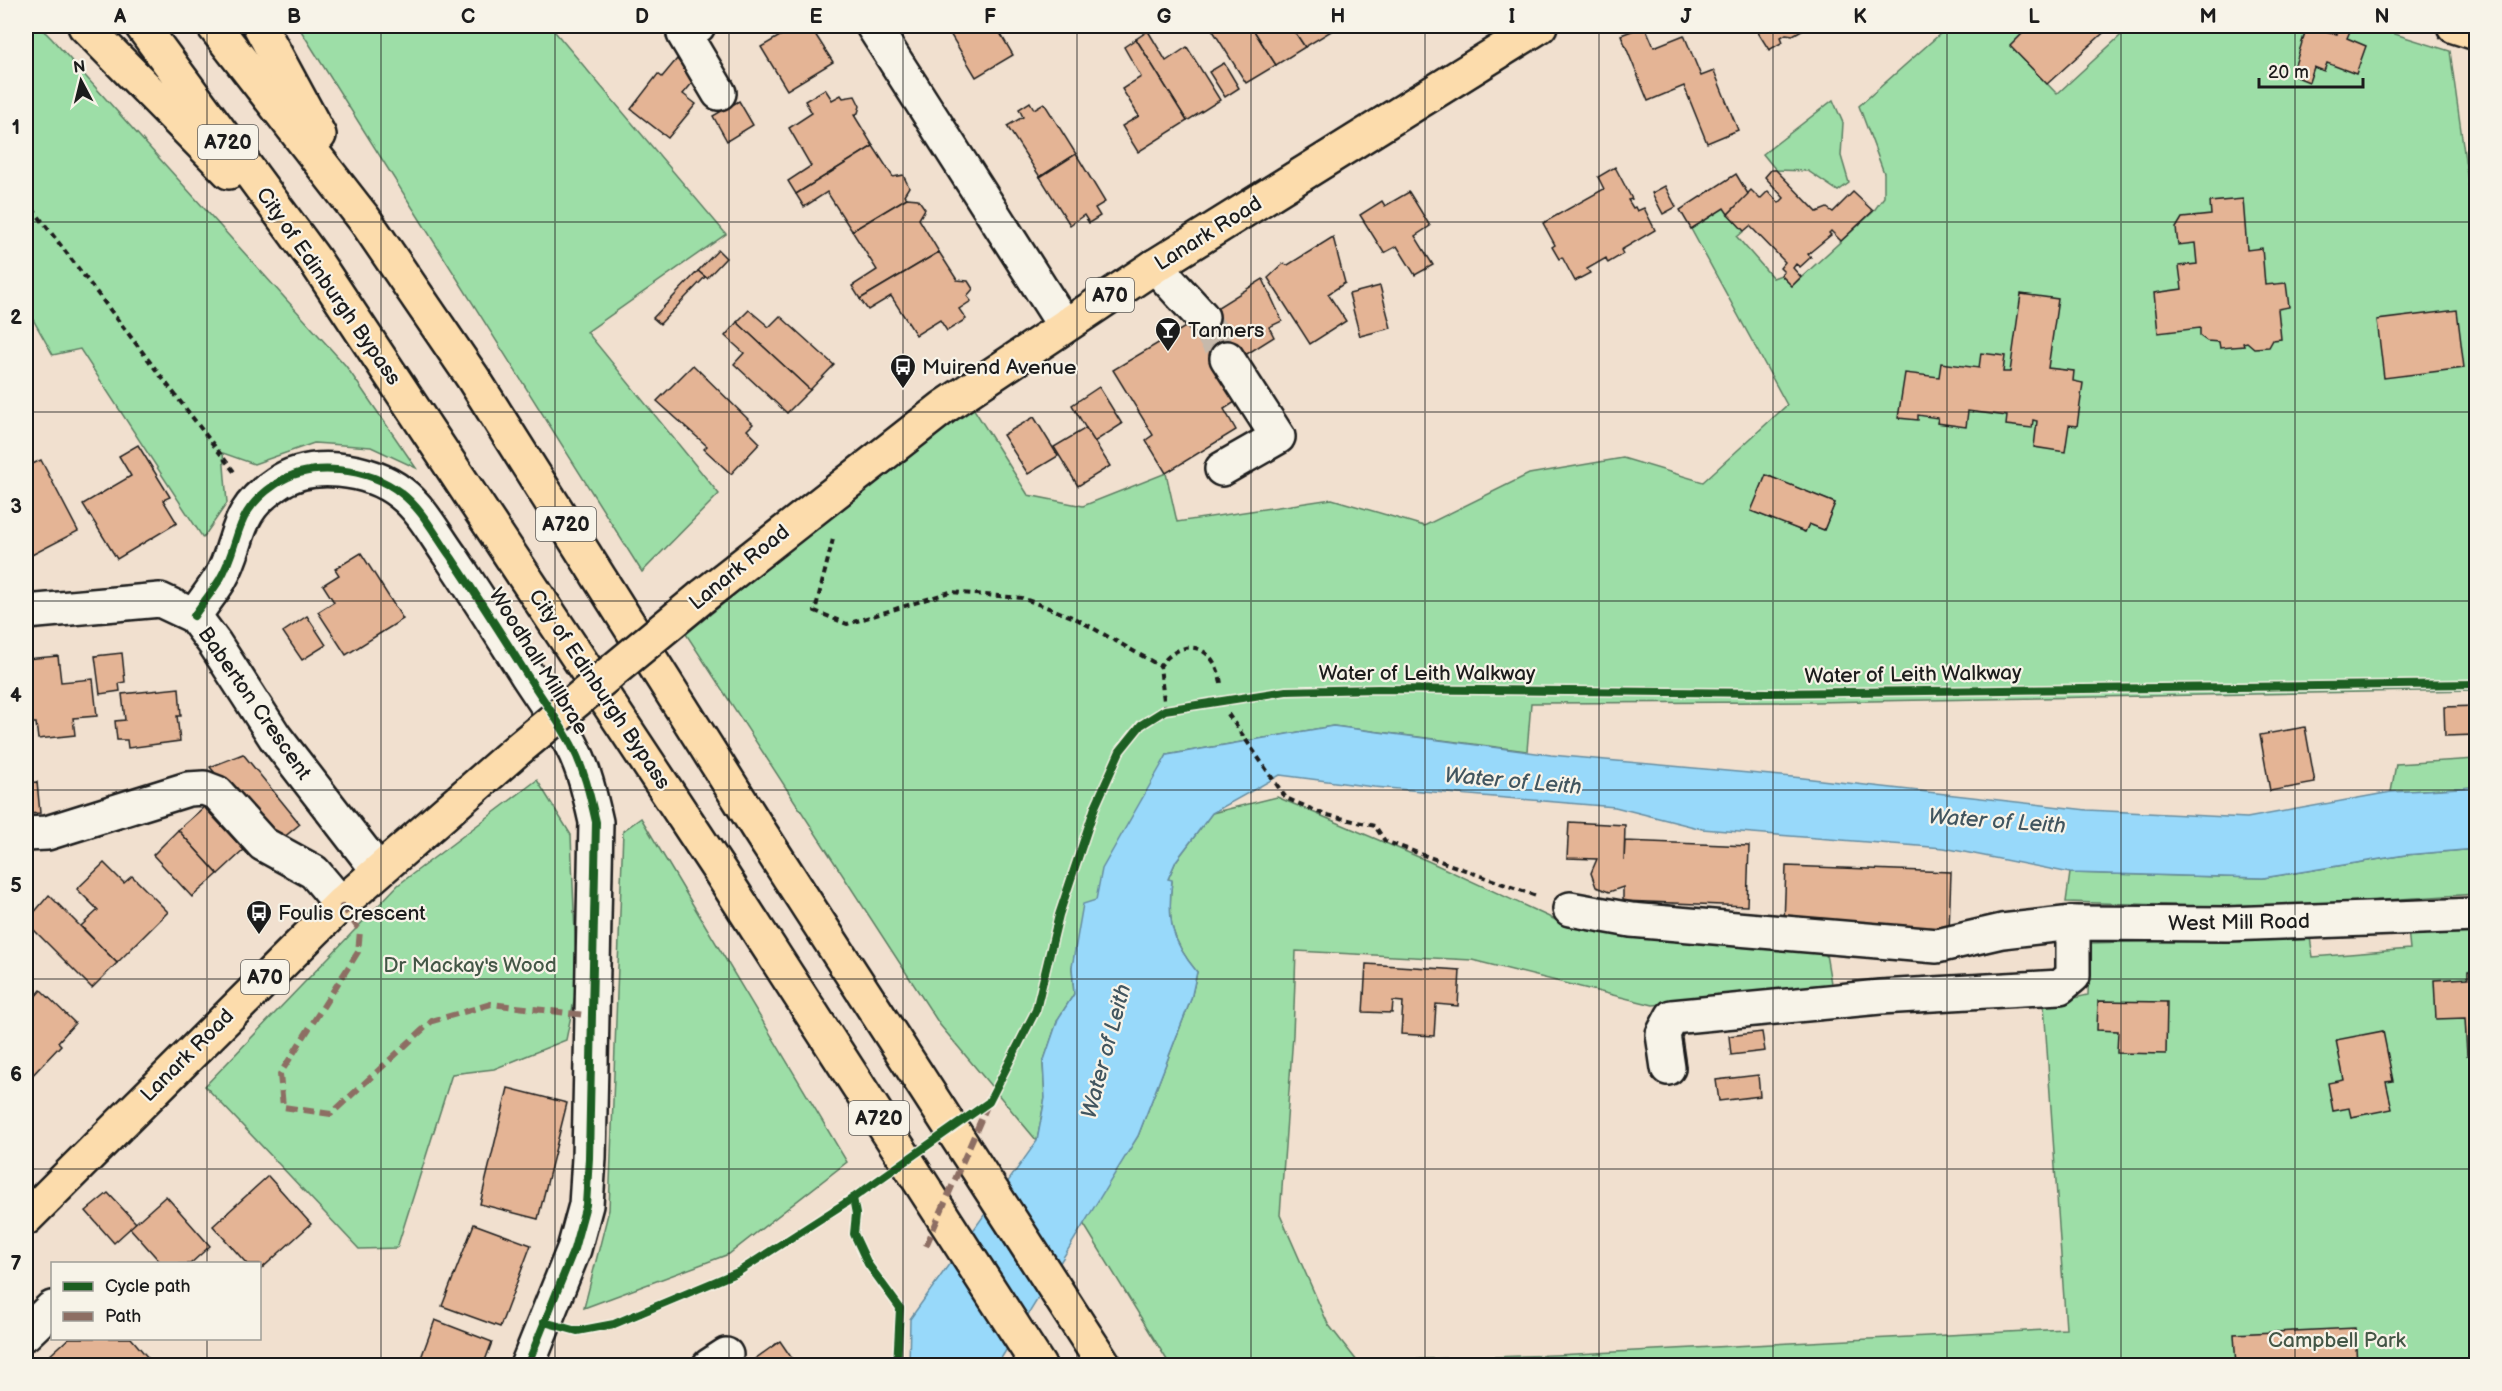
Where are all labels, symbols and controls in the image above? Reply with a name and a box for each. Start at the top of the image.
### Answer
text: A [113,5,127,29]
text: B [287,5,301,29]
text: C [461,5,475,29]
text: D [635,5,649,29]
text: E [810,5,823,29]
text: F [984,5,996,29]
text: G [1157,5,1172,29]
text: H [1331,5,1345,29]
text: I [1509,5,1515,29]
text: J [1681,5,1693,29]
text: K [1853,5,1867,29]
text: L [2028,5,2040,29]
text: M [2199,5,2217,29]
text: N [2374,5,2390,29]
north arrow [51,51,111,111]
scale bar [2259,51,2362,89]
text: N [72,57,86,78]
text: 20 m [2268,62,2309,83]
text: 1 [12,116,20,140]
road number: A720 [198,125,258,159]
street label: City of Edinburgh Bypass [251,183,406,390]
street label: Lanark Road [1150,191,1266,276]
road number: A70 [1086,278,1134,312]
text: 2 [10,306,22,330]
bar icon: Tanners [1153,315,1183,353]
place label: Tanners [1188,318,1264,343]
bus stop icon: Muirend Avenue [888,352,918,390]
place label: Muirend Avenue [922,355,1076,380]
text: 3 [10,495,22,519]
road number: A720 [536,507,596,541]
street label: Lanark Road [684,519,794,615]
street label: Woodhall Millbrae [483,583,594,739]
street label: City of Edinburgh Bypass [523,585,676,794]
street label: Baberton Crescent [193,622,317,785]
street label: Water of Leith Walkway [1804,660,2022,689]
street label: Water of Leith Walkway [1318,661,1536,686]
text: 4 [10,684,22,708]
water label: Water of Leith [1443,762,1583,801]
water label: Water of Leith [1927,803,2067,840]
text: 5 [10,874,22,898]
bus stop icon: Foulis Crescent [244,898,274,936]
place label: Foulis Crescent [278,901,426,926]
street label: West Mill Road [2168,909,2310,936]
park label: Dr Mackay's Wood [383,953,557,978]
road number: A70 [241,960,289,994]
water label: Water of Leith [1076,981,1137,1121]
street label: Lanark Road [136,1004,239,1107]
text: 6 [10,1063,22,1087]
road number: A720 [849,1101,909,1135]
text: 7 [10,1252,22,1276]
legend [51,1262,261,1340]
text: Cycle path [105,1276,191,1297]
text: Path [105,1306,141,1327]
park label: Campbell Park [2268,1328,2407,1353]

